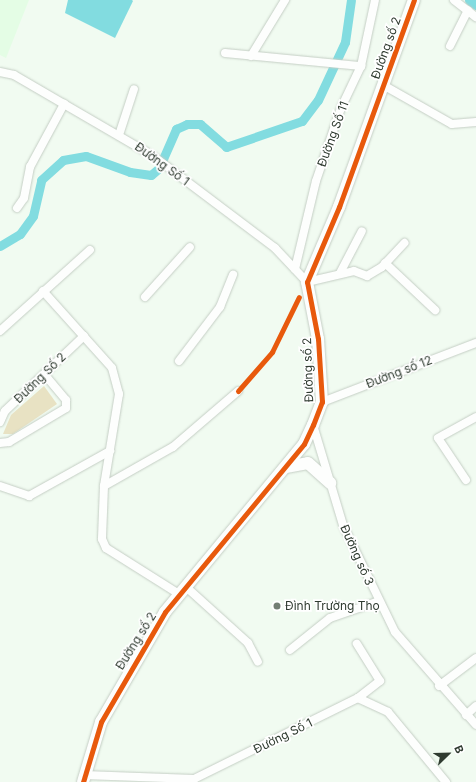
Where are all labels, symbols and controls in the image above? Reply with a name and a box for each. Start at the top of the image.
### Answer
street label: Đường số 2 [368,15,404,81]
street label: Đường Số 11 [314,99,352,169]
street label: Đường Số 1 [132,139,192,189]
street label: Đường số 2 [300,337,316,403]
street label: Đường Số 2 [11,350,69,406]
street label: Đường số 12 [364,353,434,391]
street label: Đường số 3 [337,522,377,588]
place label: Đình Trường Thọ [285,599,380,613]
marker: Đình Trường Thọ [272,601,282,611]
street label: Đường số 2 [113,610,159,672]
street label: Đường Số 1 [251,716,315,756]
north arrow [428,734,468,774]
text: B [451,743,467,755]

